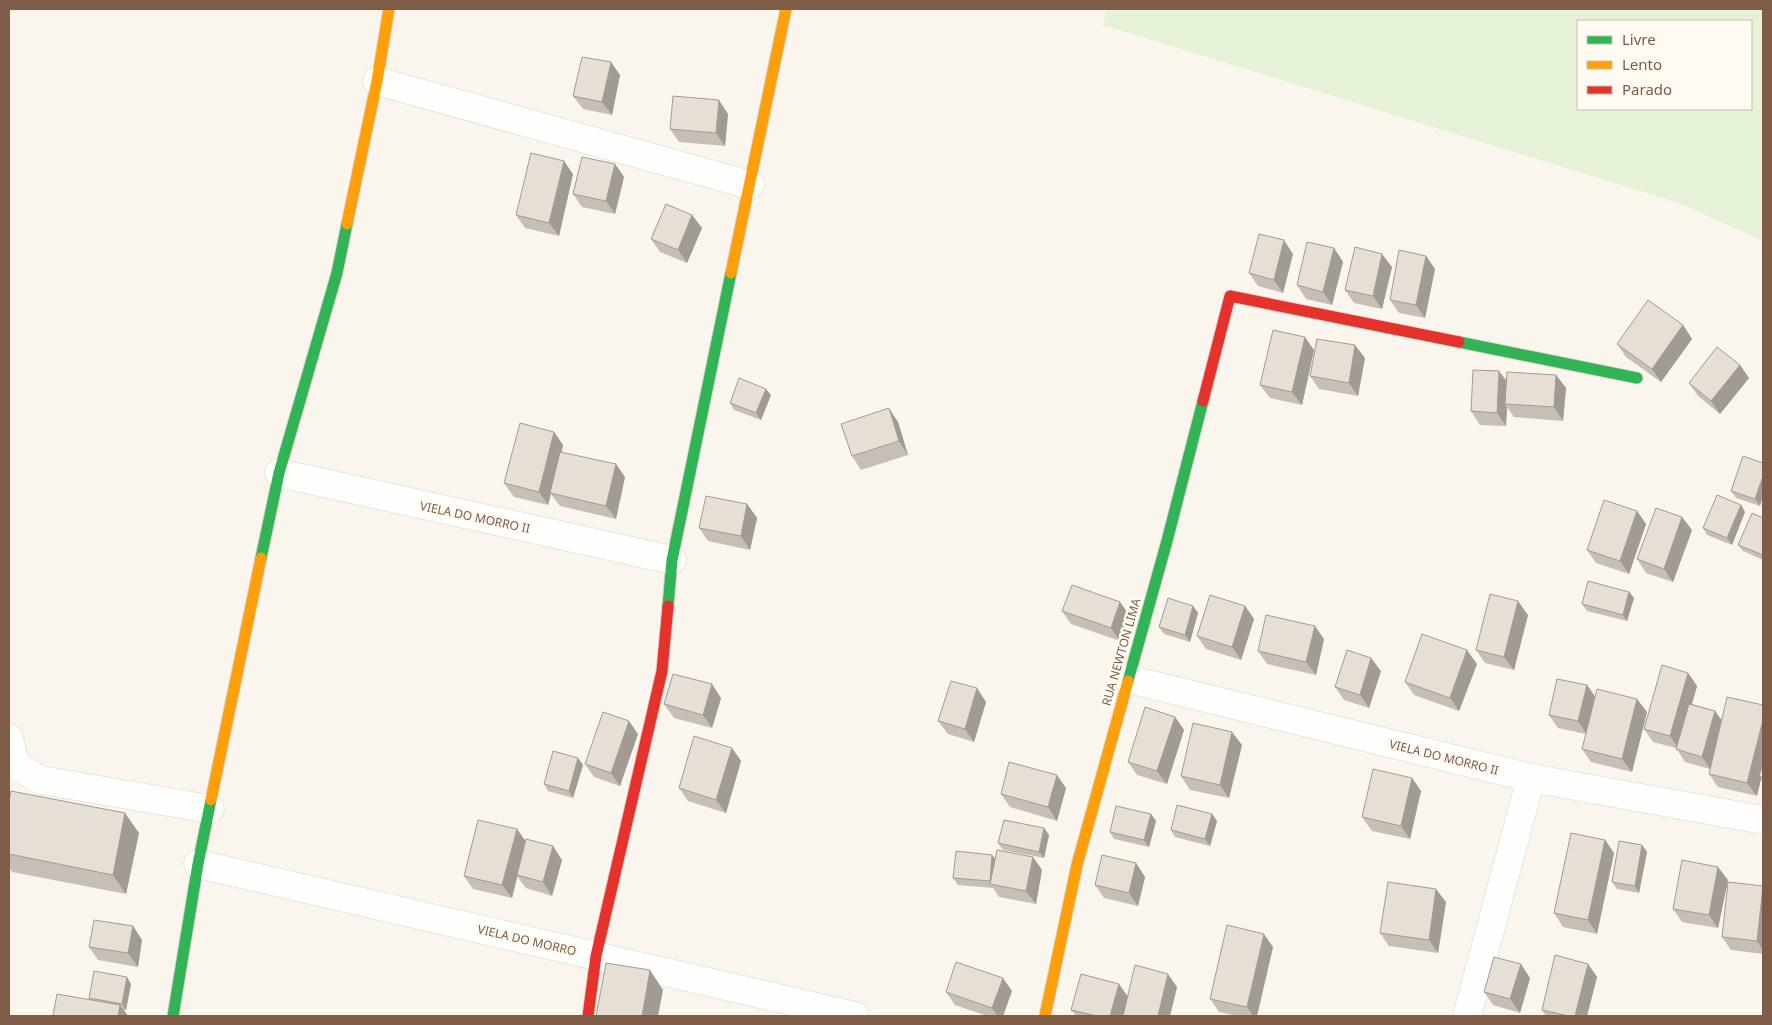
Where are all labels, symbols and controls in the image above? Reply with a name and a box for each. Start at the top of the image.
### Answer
legend [1577,20,1752,110]
text: Livre [1622,29,1656,49]
text: Lento [1622,54,1662,74]
text: Parado [1622,79,1672,99]
street label: VIELA DO MORRO II [418,497,532,537]
street label: RUA NEWTON LIMA [1098,596,1145,708]
street label: VIELA DO MORRO II [1388,735,1500,779]
street label: VIELA DO MORRO [476,920,578,960]

